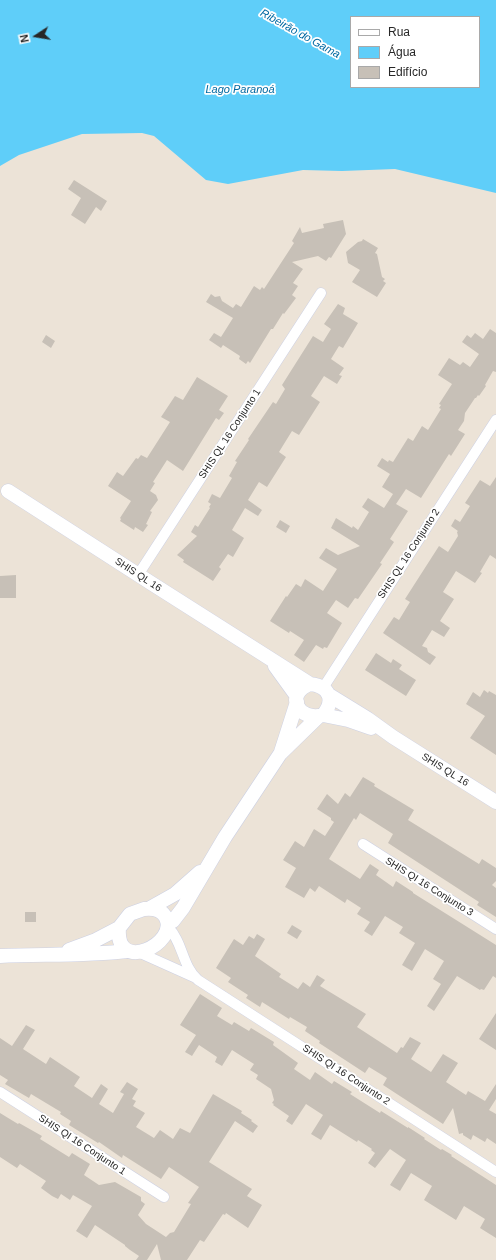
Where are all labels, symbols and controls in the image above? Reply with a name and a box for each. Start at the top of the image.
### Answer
water label: Ribeirão do Gama [258,7,342,61]
north arrow [16,16,56,56]
legend [350,16,480,88]
text: Rua [388,25,410,39]
text: N [18,33,31,44]
text: Água [388,45,416,59]
text: Edifício [388,65,427,79]
water label: Lago Paranoá [205,83,275,97]
street label: SHIS QL 16 Conjunto 1 [197,387,263,481]
street label: SHIS QL 16 Conjunto 2 [376,507,442,601]
street label: SHIS QL 16 [112,555,164,595]
street label: SHIS QL 16 [419,751,471,789]
street label: SHIS QI 16 Conjunto 3 [383,855,475,919]
street label: SHIS QI 16 Conjunto 2 [300,1042,392,1108]
street label: SHIS QI 16 Conjunto 1 [36,1112,128,1178]

